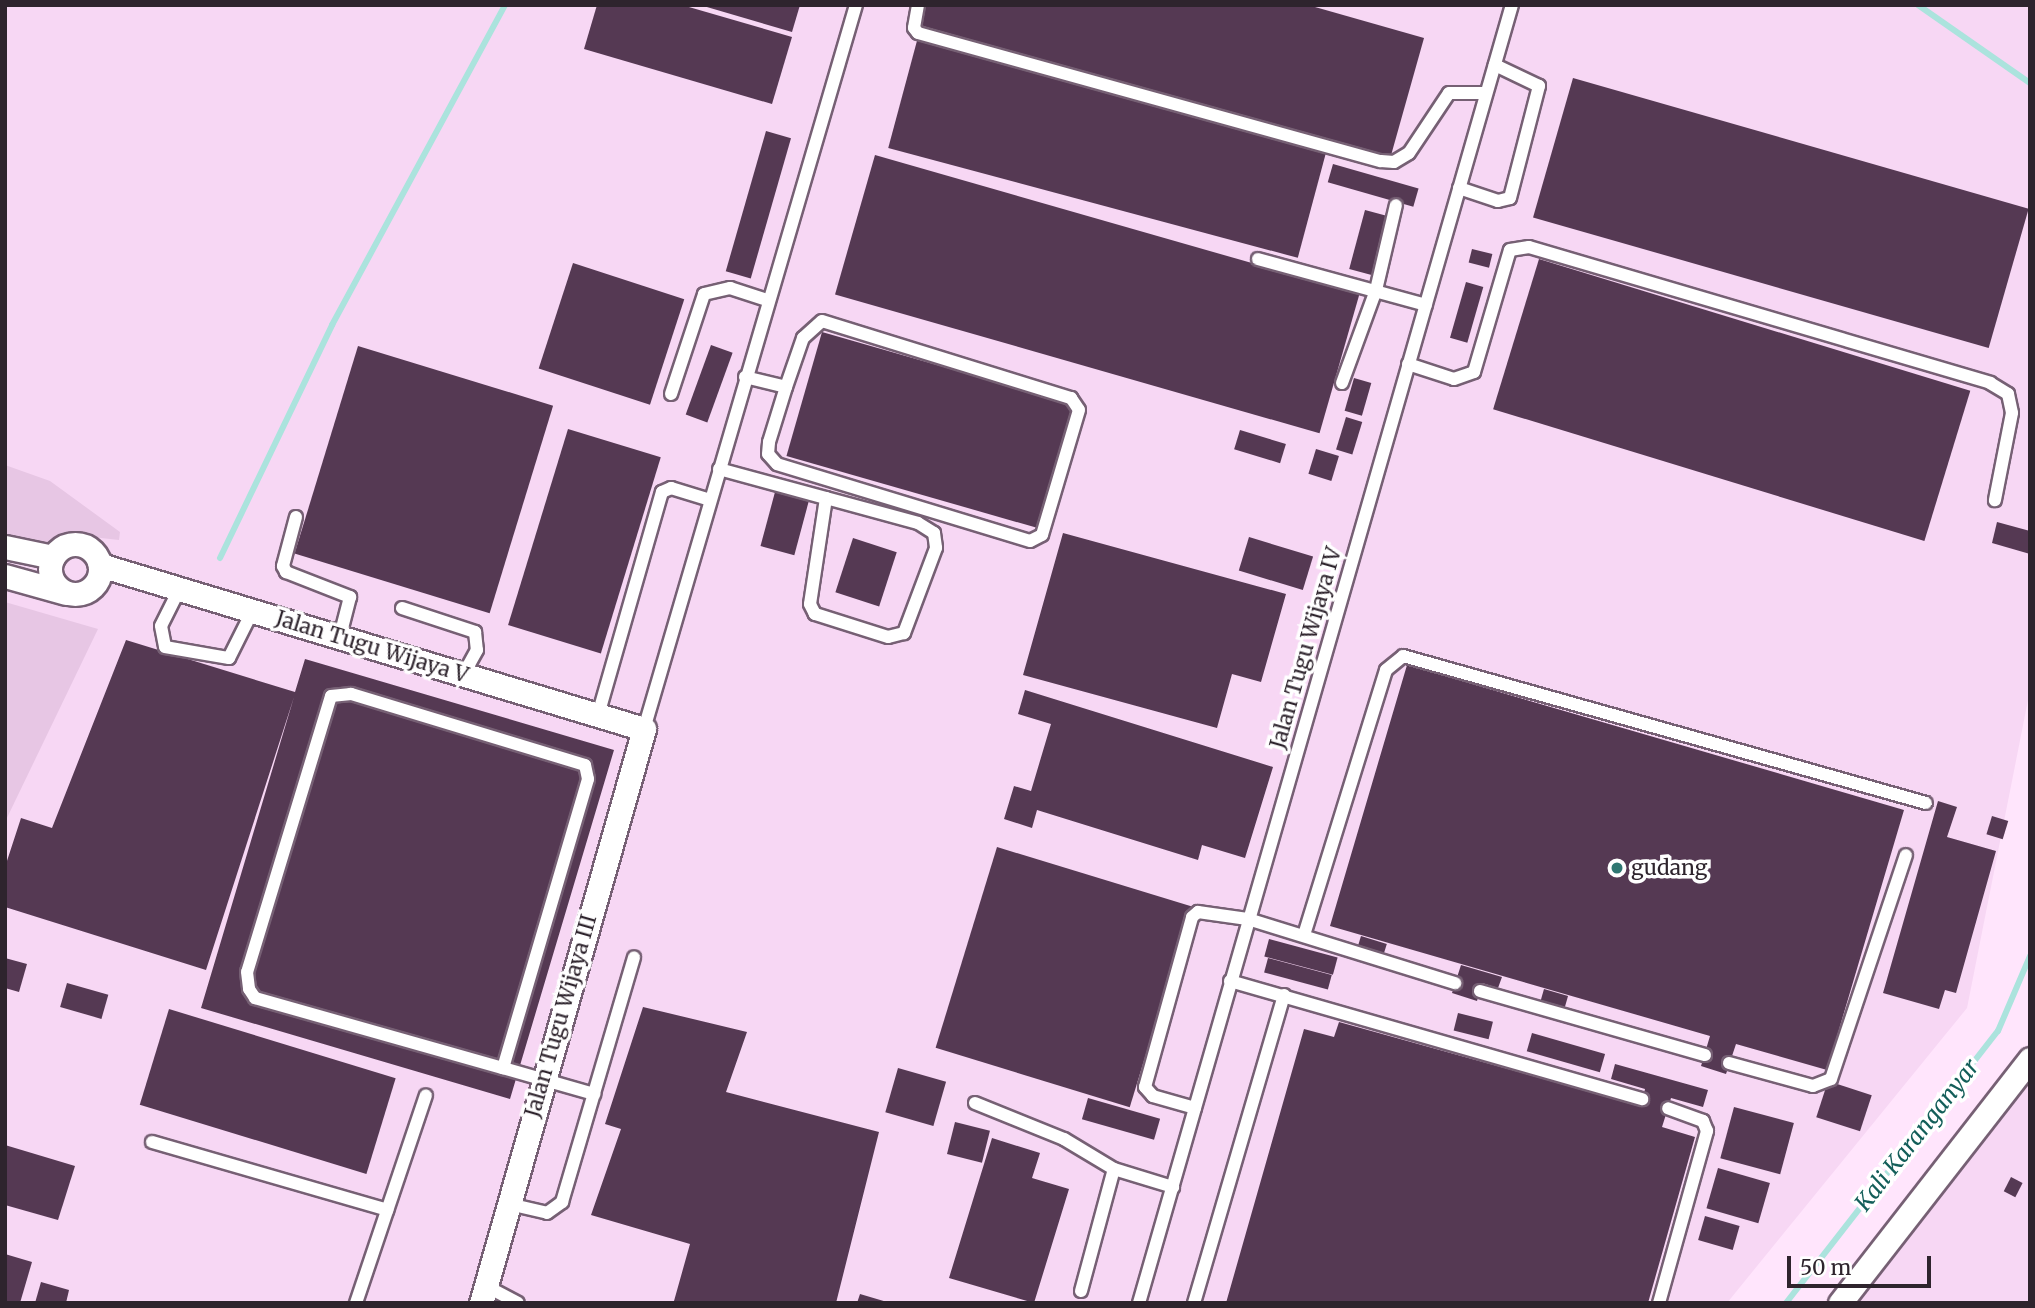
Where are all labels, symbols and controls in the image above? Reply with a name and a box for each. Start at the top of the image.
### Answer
street label: Jalan Tugu Wijaya IV [1265,544,1347,752]
street label: Jalan Tugu Wijaya V [273,606,471,688]
place label: gudang [1631,855,1707,881]
marker: gudang [1609,860,1625,876]
street label: Jalan Tugu Wijaya III [520,912,602,1120]
water label: Kali Karanganyar [1849,1054,1985,1216]
scale bar [1790,1242,1934,1286]
text: 50 m [1800,1254,1851,1281]

